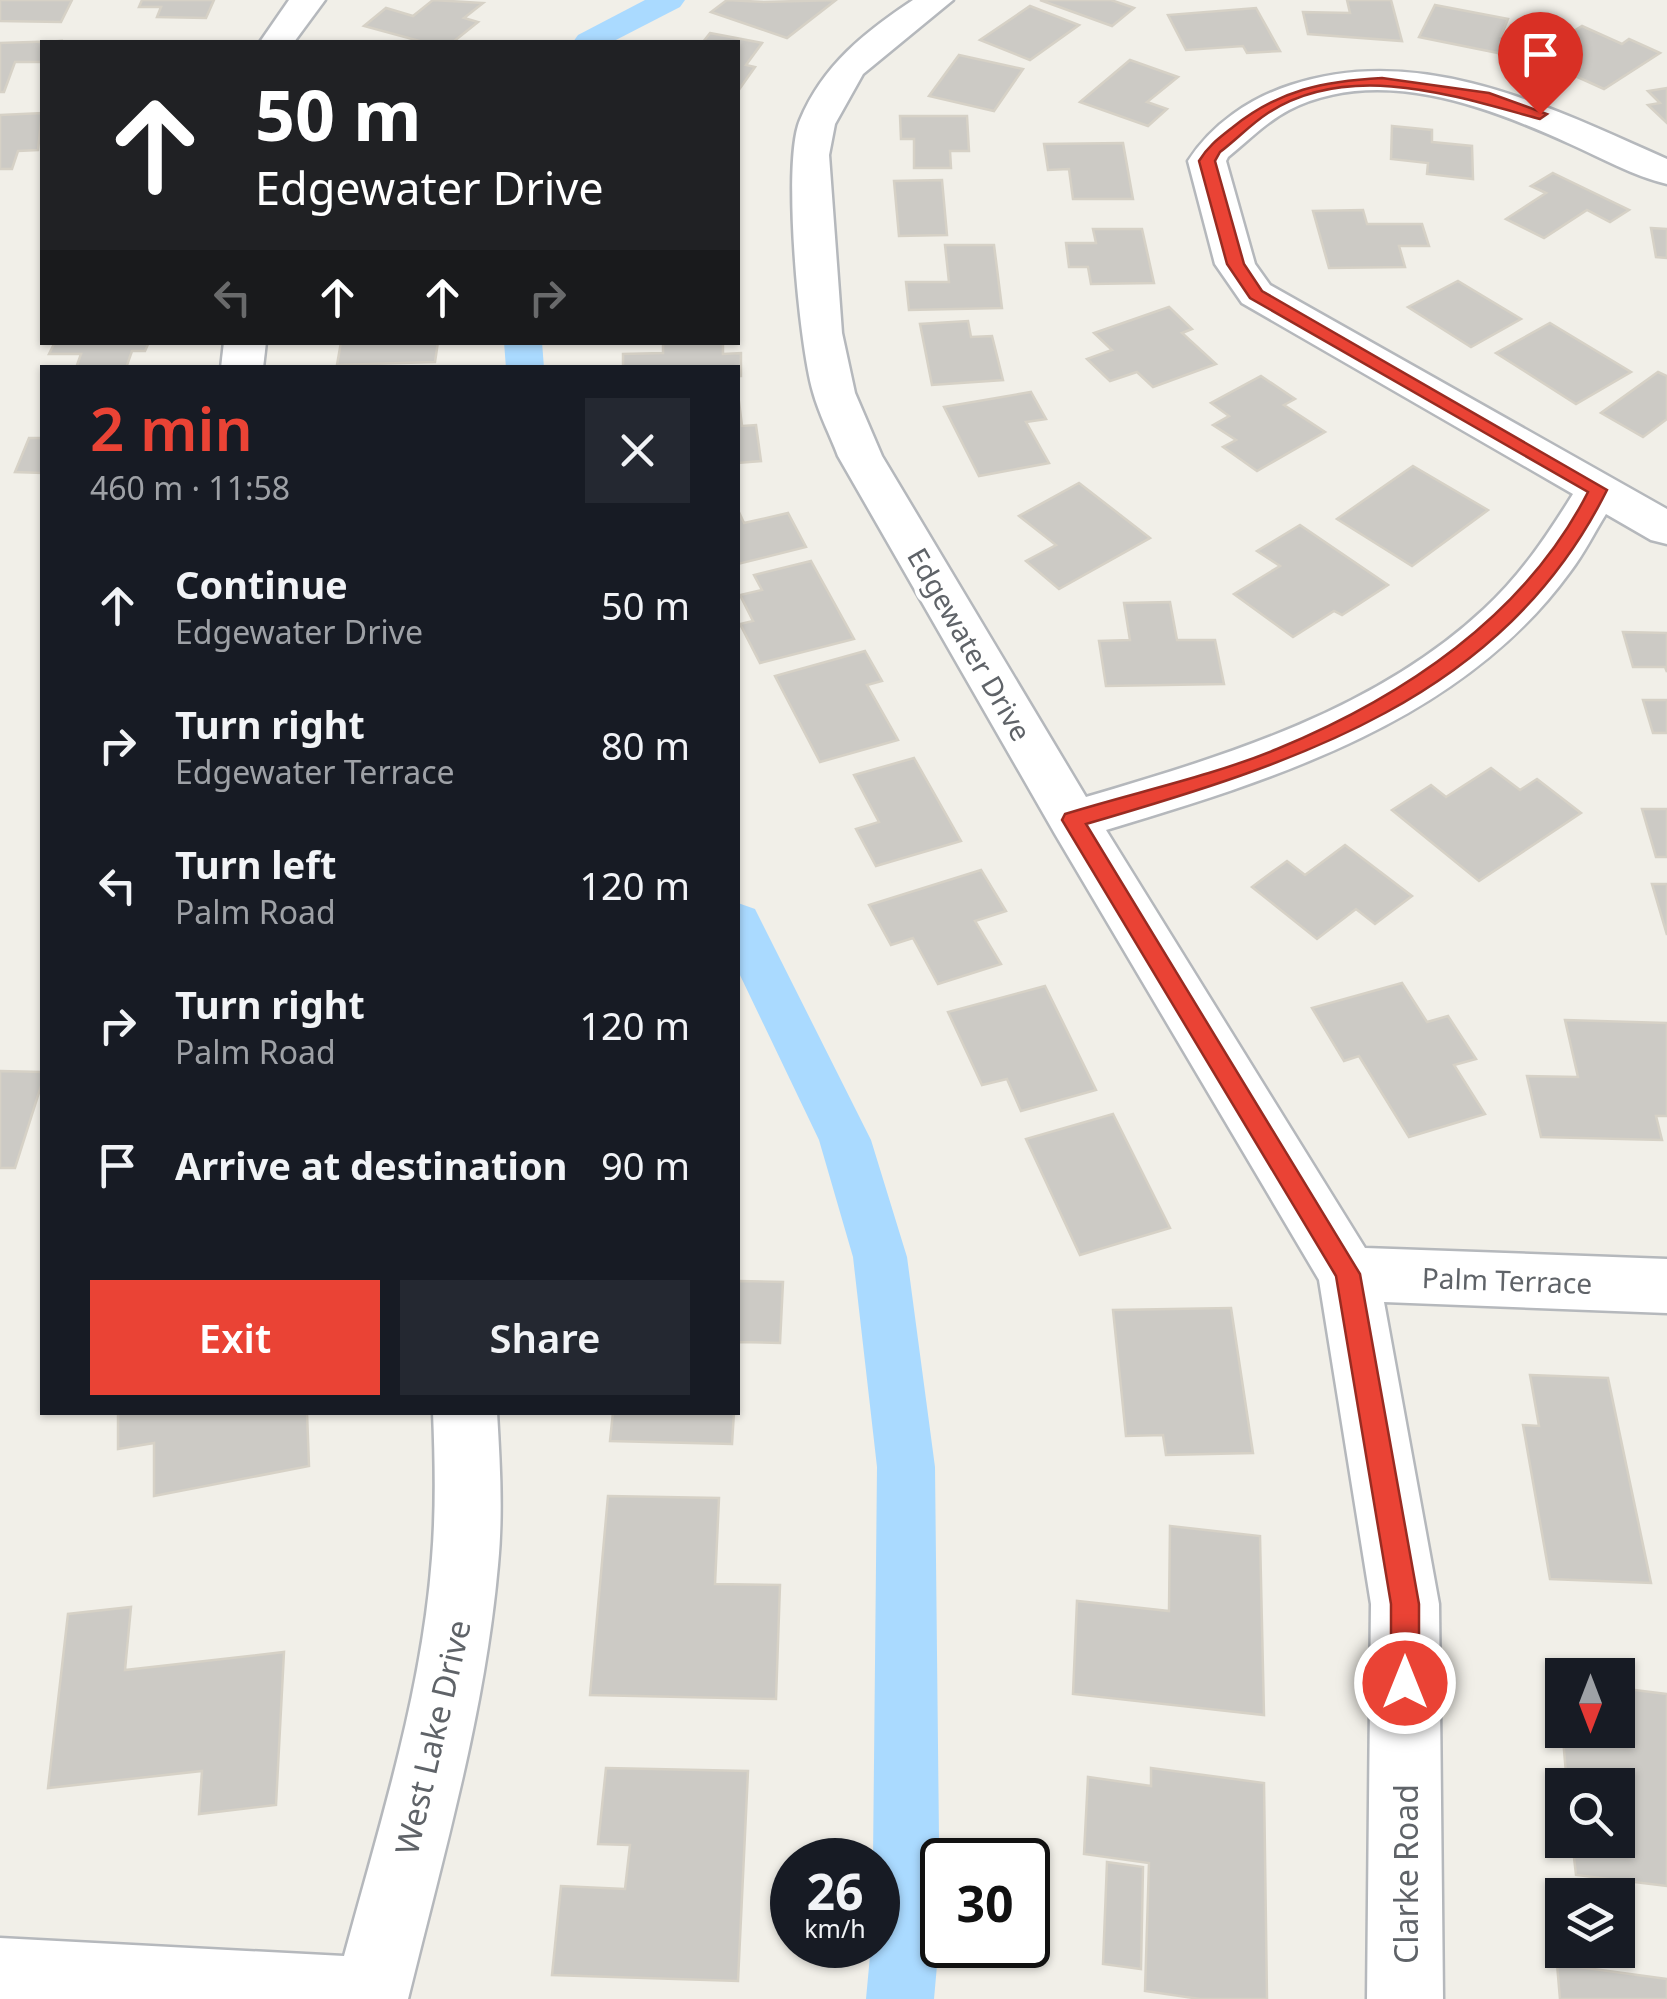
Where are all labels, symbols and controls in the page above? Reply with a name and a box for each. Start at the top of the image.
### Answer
pin [1498,12,1583,115]
icon: arrive [1513,27,1568,82]
text: 50 m [255,66,422,162]
icon: ahead [90,80,220,210]
text: Edgewater Drive [255,157,604,218]
icon: left [205,270,260,325]
icon: ahead [310,270,365,325]
icon: ahead [415,270,470,325]
icon: right [520,270,575,325]
text: 2 min [90,387,253,469]
button: close [585,398,690,503]
text: 460 m · 11:58 [90,466,290,509]
street label: Edgewater Drive [899,541,1041,747]
text: Continue [175,558,348,610]
icon: ahead [90,578,145,633]
text: 50 m [601,579,690,631]
text: Edgewater Drive [175,610,423,653]
text: Turn right [175,698,365,750]
icon: right [90,718,145,773]
text: 80 m [601,719,690,771]
text: Edgewater Terrace [175,750,455,793]
text: Turn left [175,838,337,890]
icon: left [90,858,145,913]
text: 120 m [579,859,690,911]
text: Palm Road [175,890,336,933]
text: Turn right [175,978,365,1030]
icon: right [90,998,145,1053]
text: 120 m [579,999,690,1051]
text: Palm Road [175,1030,336,1073]
icon: arrive [90,1138,145,1193]
text: Arrive at destination [175,1139,567,1191]
text: 90 m [601,1139,690,1191]
street label: Palm Terrace [1421,1258,1593,1302]
button: Exit [90,1280,380,1395]
button: Share [400,1280,690,1395]
street label: West Lake Drive [384,1615,480,1859]
position arrow [1353,1631,1457,1735]
north arrow [1545,1658,1635,1748]
map controls [1545,1658,1635,1968]
button: search [1545,1768,1635,1858]
street label: Clarke Road [1384,1784,1427,1964]
speed limit sign: 30 [920,1838,1050,1968]
text: 26 [806,1857,864,1925]
button: layers [1545,1878,1635,1968]
text: km/h [804,1911,866,1945]

